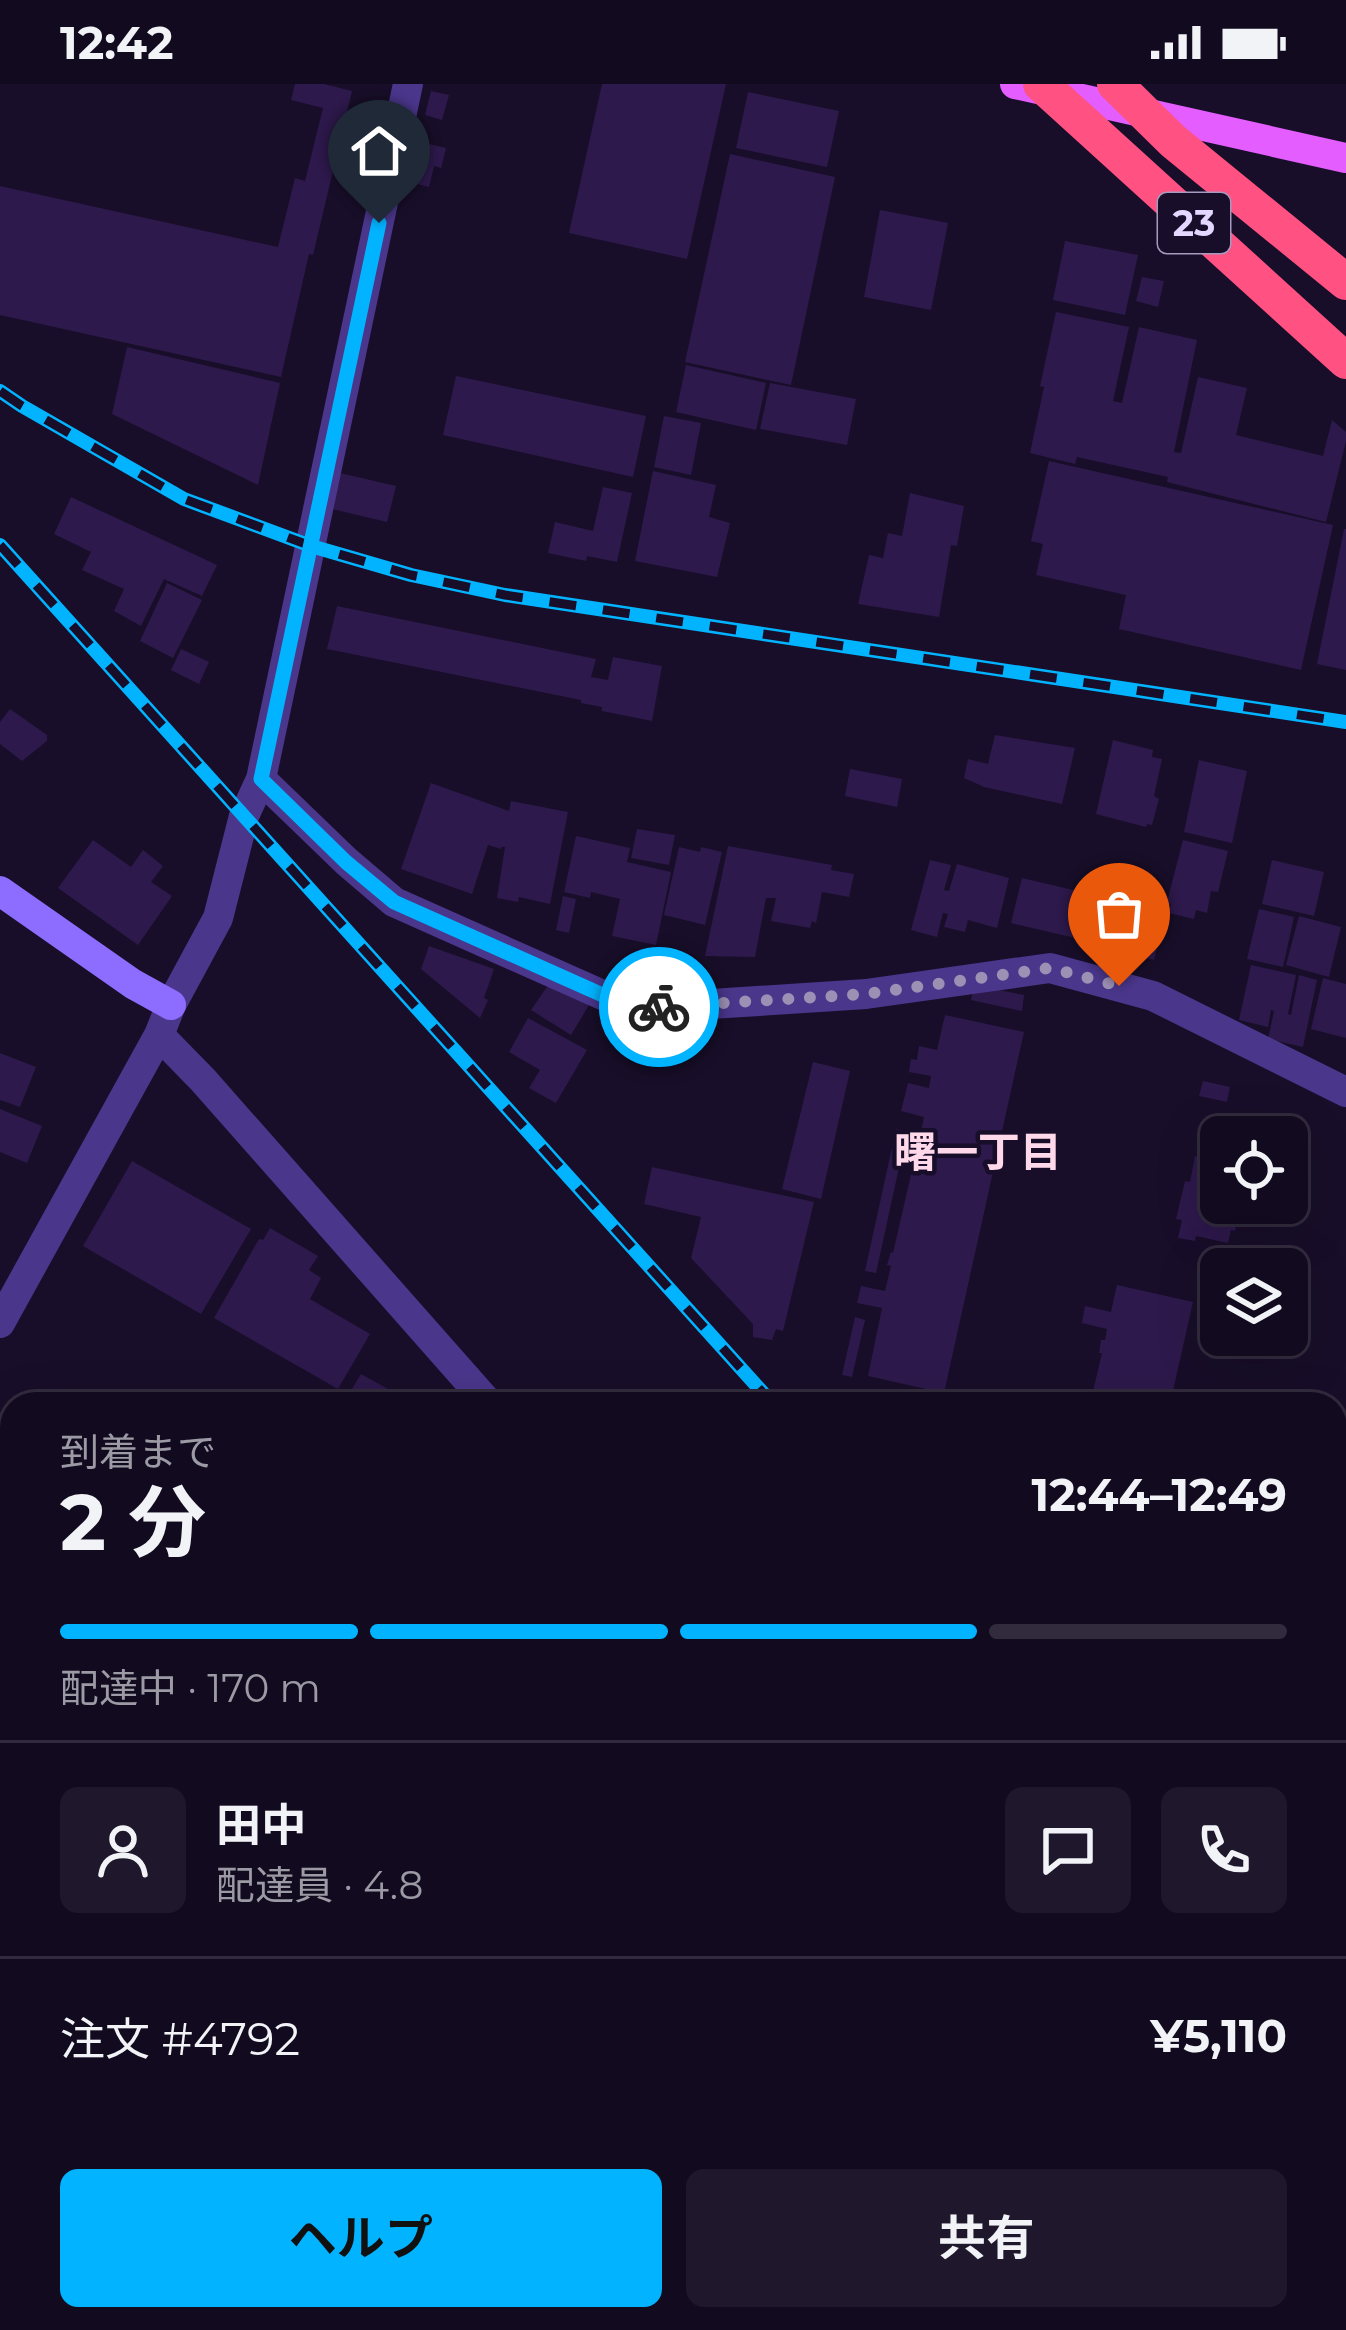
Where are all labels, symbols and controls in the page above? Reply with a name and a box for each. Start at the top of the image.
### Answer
text: 12:42 [60,15,174,70]
pin [328,100,430,223]
icon: home [346,118,412,184]
road number: 23 [1158,193,1230,253]
pin [1068,863,1170,986]
icon: bag [1086,881,1152,947]
courier [599,947,719,1067]
icon: bike [626,974,692,1040]
map controls [1200,1116,1308,1356]
button: locate [1200,1116,1308,1224]
district label: 曙一丁目 [894,1126,1062,1178]
button: layers [1200,1248,1308,1356]
text: 到着まで [60,1428,216,1476]
text: 12:44–12:49 [1032,1467,1287,1522]
text: 2 分 [60,1474,206,1570]
text: 配達中 · 170 m [60,1664,321,1712]
button: person [60,1787,186,1913]
button: chat [1005,1787,1131,1913]
button: phone [1161,1787,1287,1913]
text: 田中 [216,1797,306,1852]
text: 配達員 · 4.8 [216,1861,423,1909]
text: ¥5,110 [1150,2008,1287,2063]
text: 注文 #4792 [60,2011,300,2066]
button: ヘルプ [60,2169,662,2307]
button: 共有 [686,2169,1287,2307]

